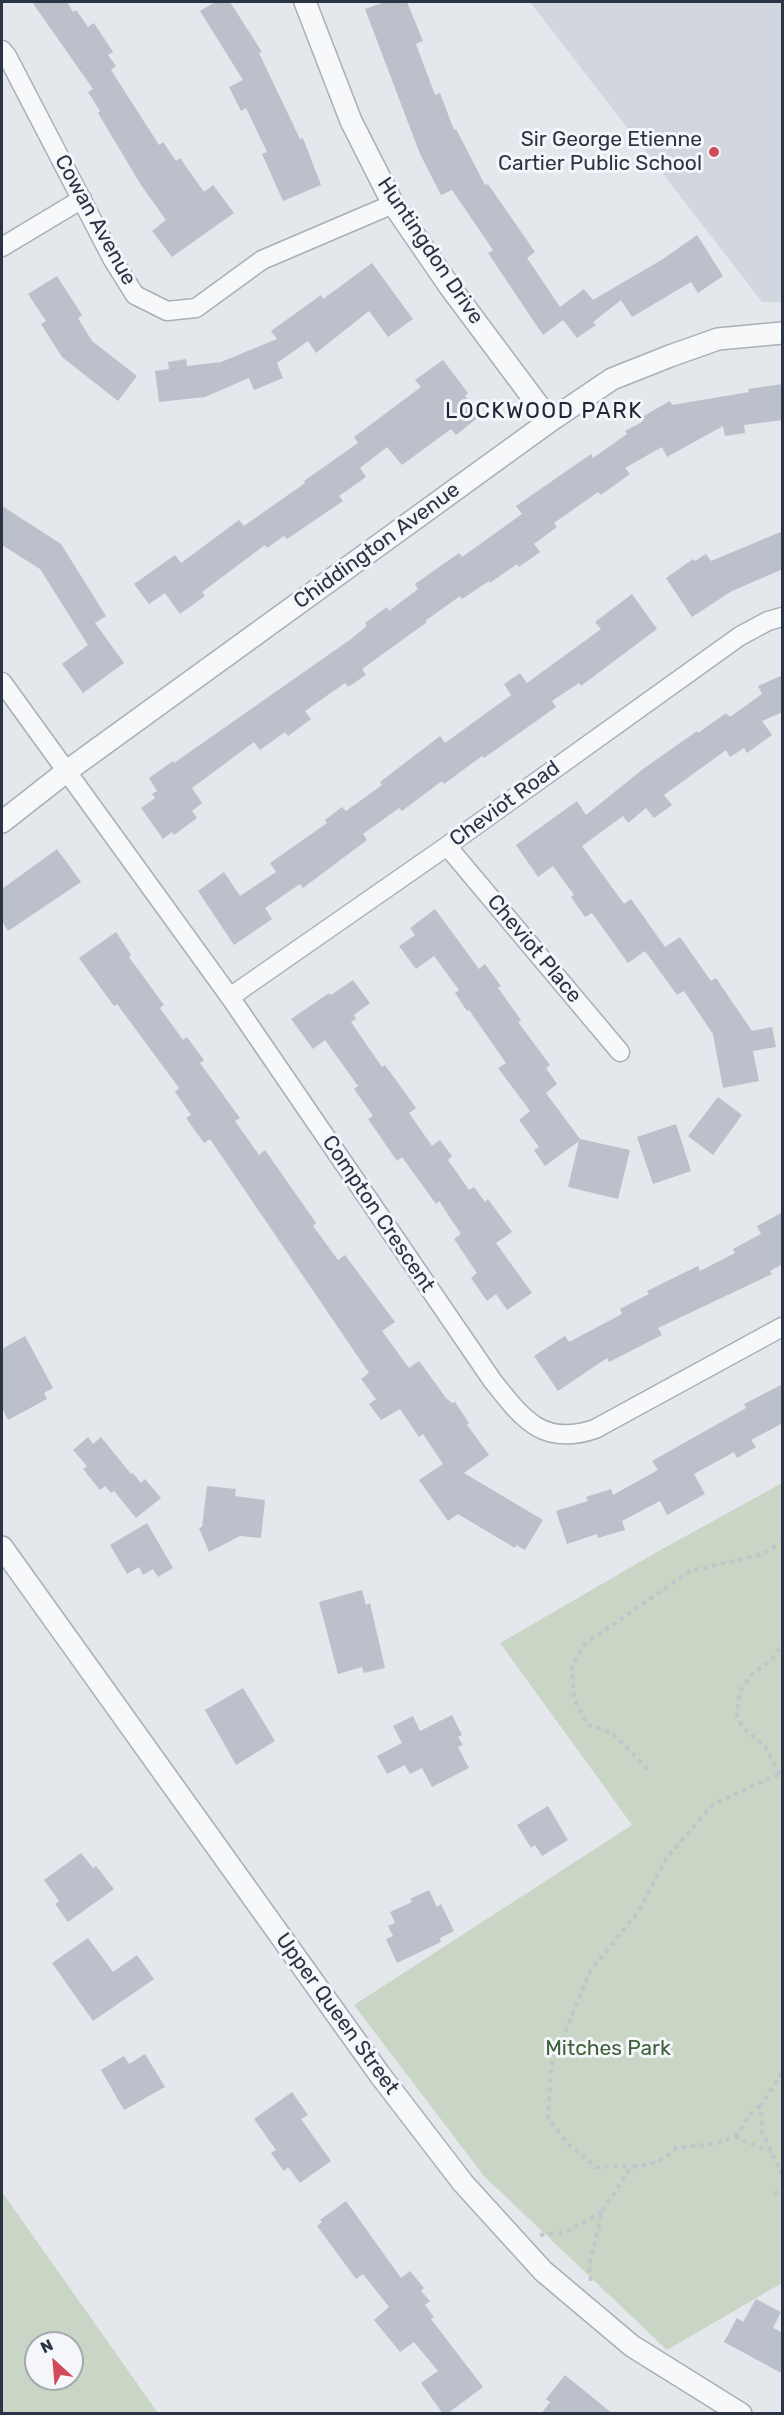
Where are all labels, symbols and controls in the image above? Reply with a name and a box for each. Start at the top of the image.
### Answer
place label: Sir George Etienne Cartier Public School [498,127,702,177]
marker: Sir George Etienne Cartier Public School [707,145,721,159]
street label: Cowan Avenue [49,150,141,290]
street label: Huntingdon Drive [372,173,488,329]
district label: LOCKWOOD PARK [445,399,643,425]
street label: Chiddington Avenue [289,477,465,615]
street label: Cheviot Road [445,756,565,852]
street label: Cheviot Place [481,890,587,1008]
street label: Compton Crescent [316,1131,440,1297]
street label: Upper Queen Street [270,1928,404,2100]
park label: Mitches Park [545,2036,671,2062]
north arrow [24,2331,84,2391]
text: N [37,2335,56,2357]

